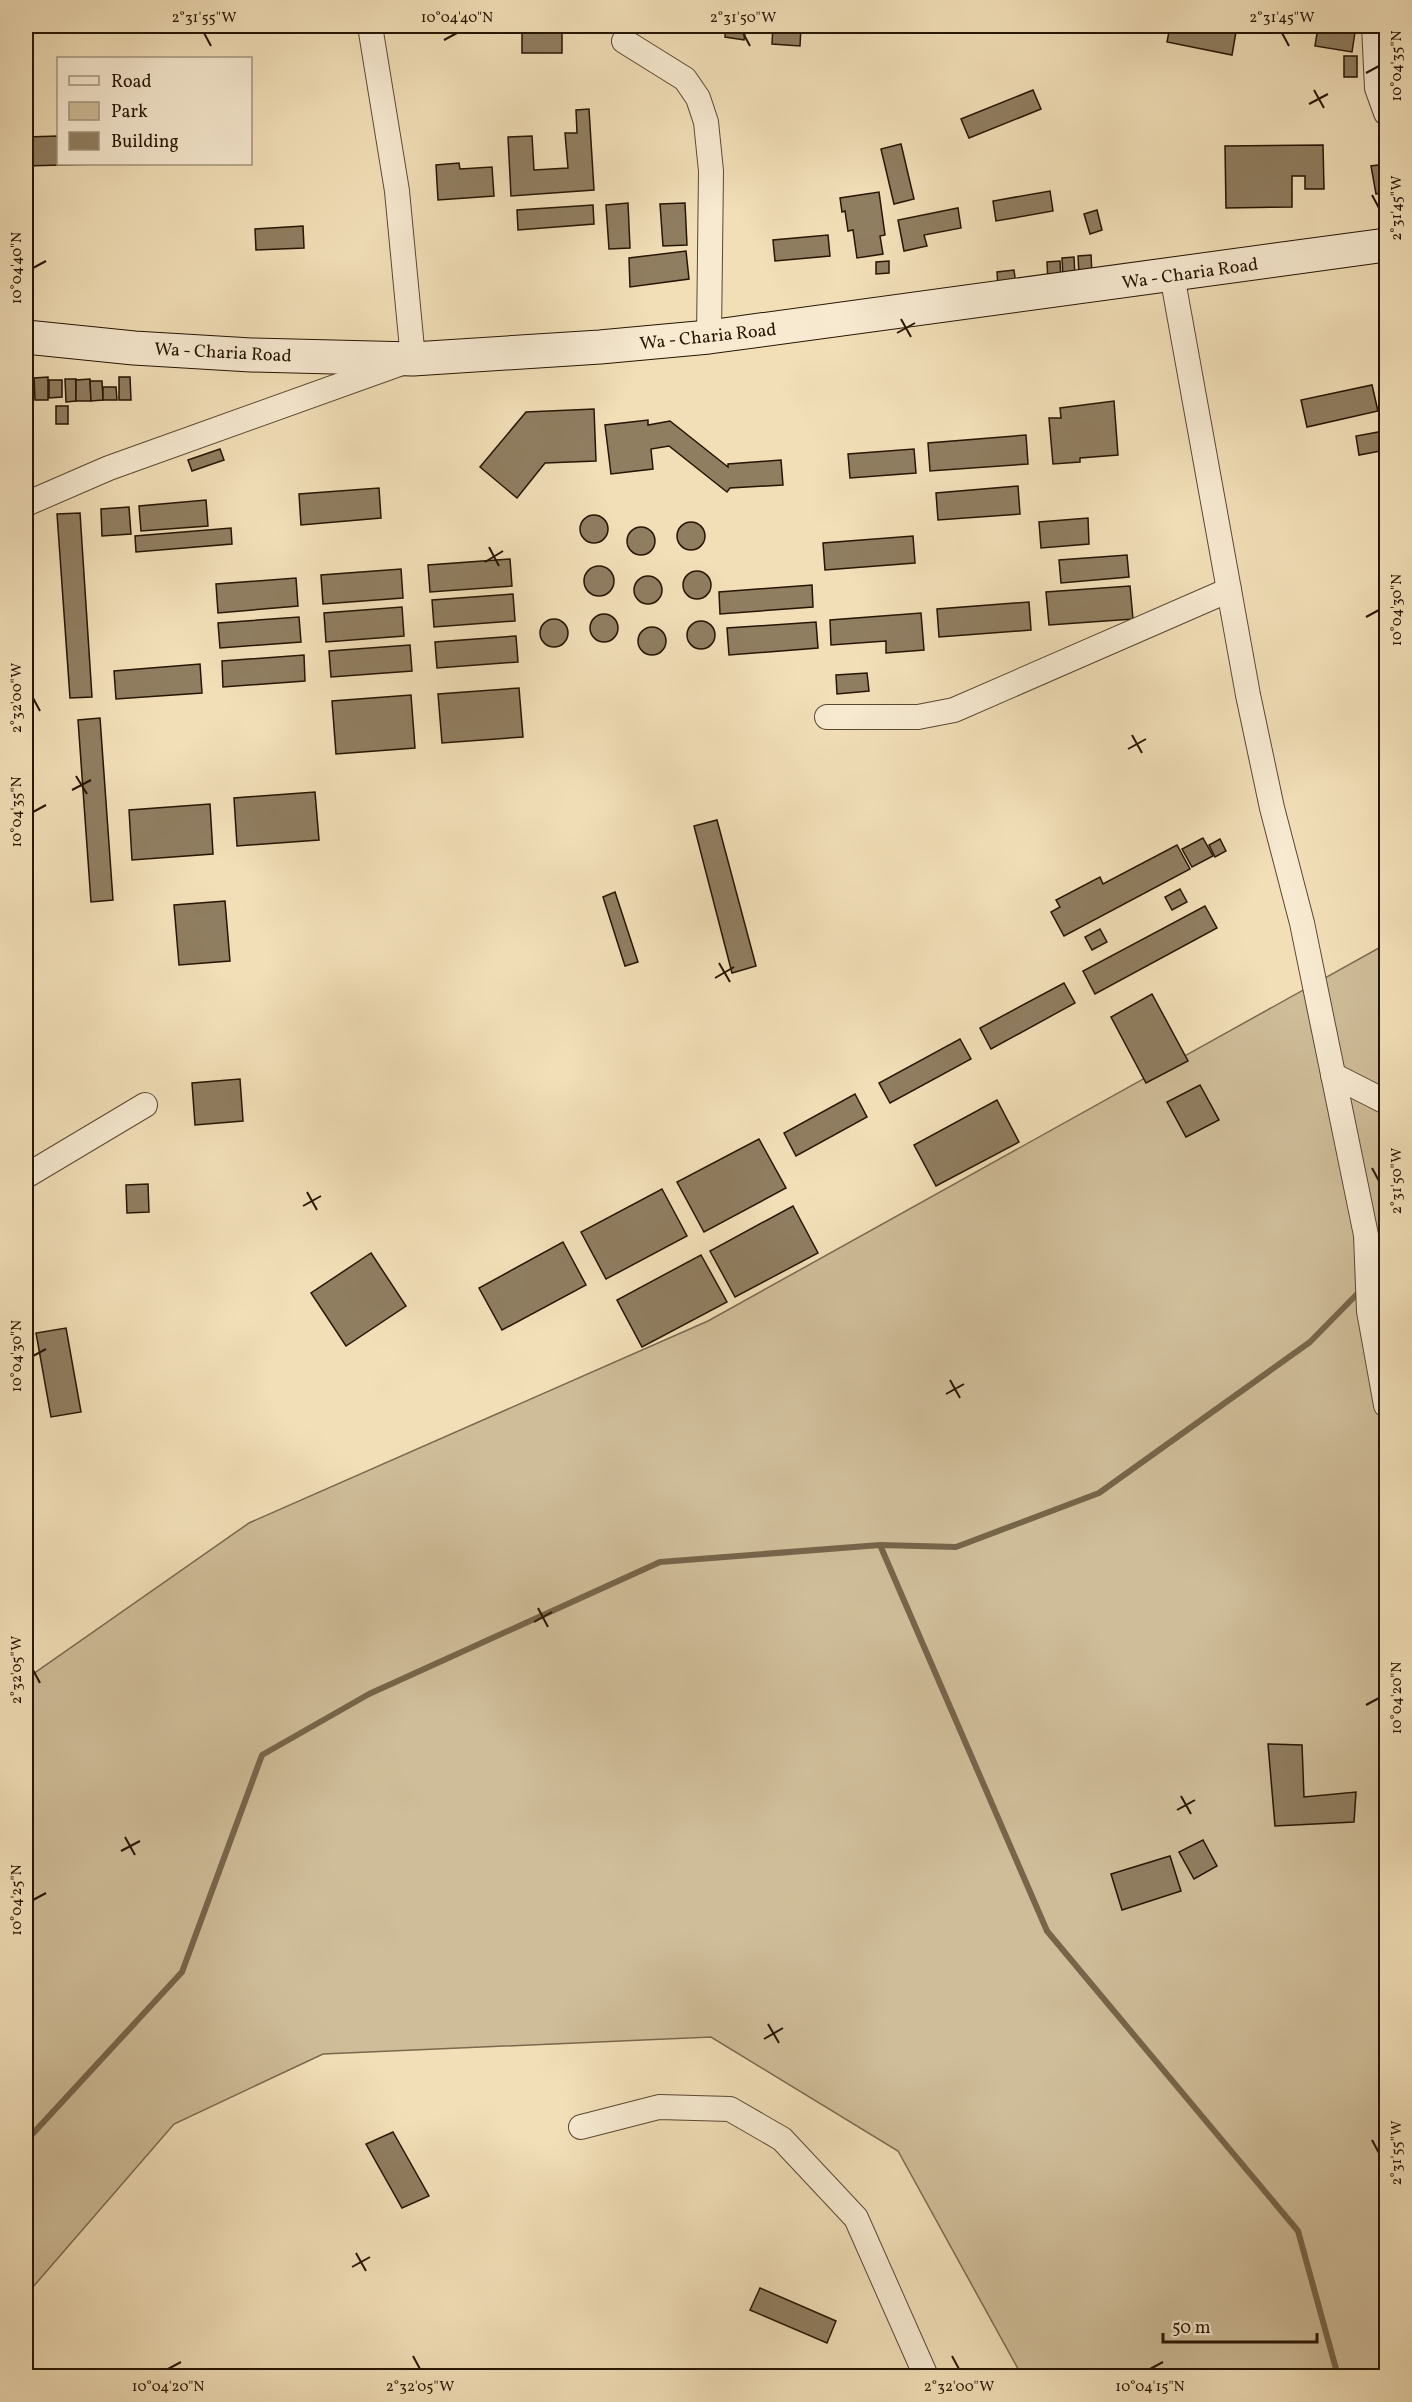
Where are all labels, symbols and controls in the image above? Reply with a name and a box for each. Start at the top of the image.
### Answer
text: 2°31'55"W [171,8,237,29]
text: 10°04'40"N [421,8,493,29]
text: 2°31'50"W [710,8,776,29]
text: 2°31'45"W [1249,8,1315,29]
text: 10°04'35"N [1387,30,1408,102]
legend [57,57,252,165]
text: Road [111,70,152,95]
text: Park [111,100,148,125]
text: Building [111,130,179,155]
text: 2°31'45"W [1387,175,1408,241]
text: 10°04'40"N [7,232,28,304]
street label: Wa - Charia Road [1120,253,1260,296]
street label: Wa - Charia Road [639,318,778,357]
street label: Wa - Charia Road [154,337,292,370]
text: 10°04'30"N [1387,574,1408,646]
text: 2°32'00"W [7,663,28,733]
text: 10°04'35"N [7,776,28,848]
text: 2°31'50"W [1387,1148,1408,1214]
text: 10°04'30"N [7,1320,28,1392]
text: 2°32'05"W [7,1636,28,1704]
text: 10°04'20"N [1387,1662,1408,1734]
text: 10°04'25"N [7,1864,28,1936]
text: 2°31'55"W [1387,2120,1408,2186]
scale bar [1163,2306,1318,2344]
text: 50 m [1172,2316,1211,2341]
text: 10°04'20"N [132,2377,204,2398]
text: 2°32'05"W [386,2377,454,2398]
text: 2°32'00"W [924,2377,994,2398]
text: 10°04'15"N [1115,2377,1185,2398]

